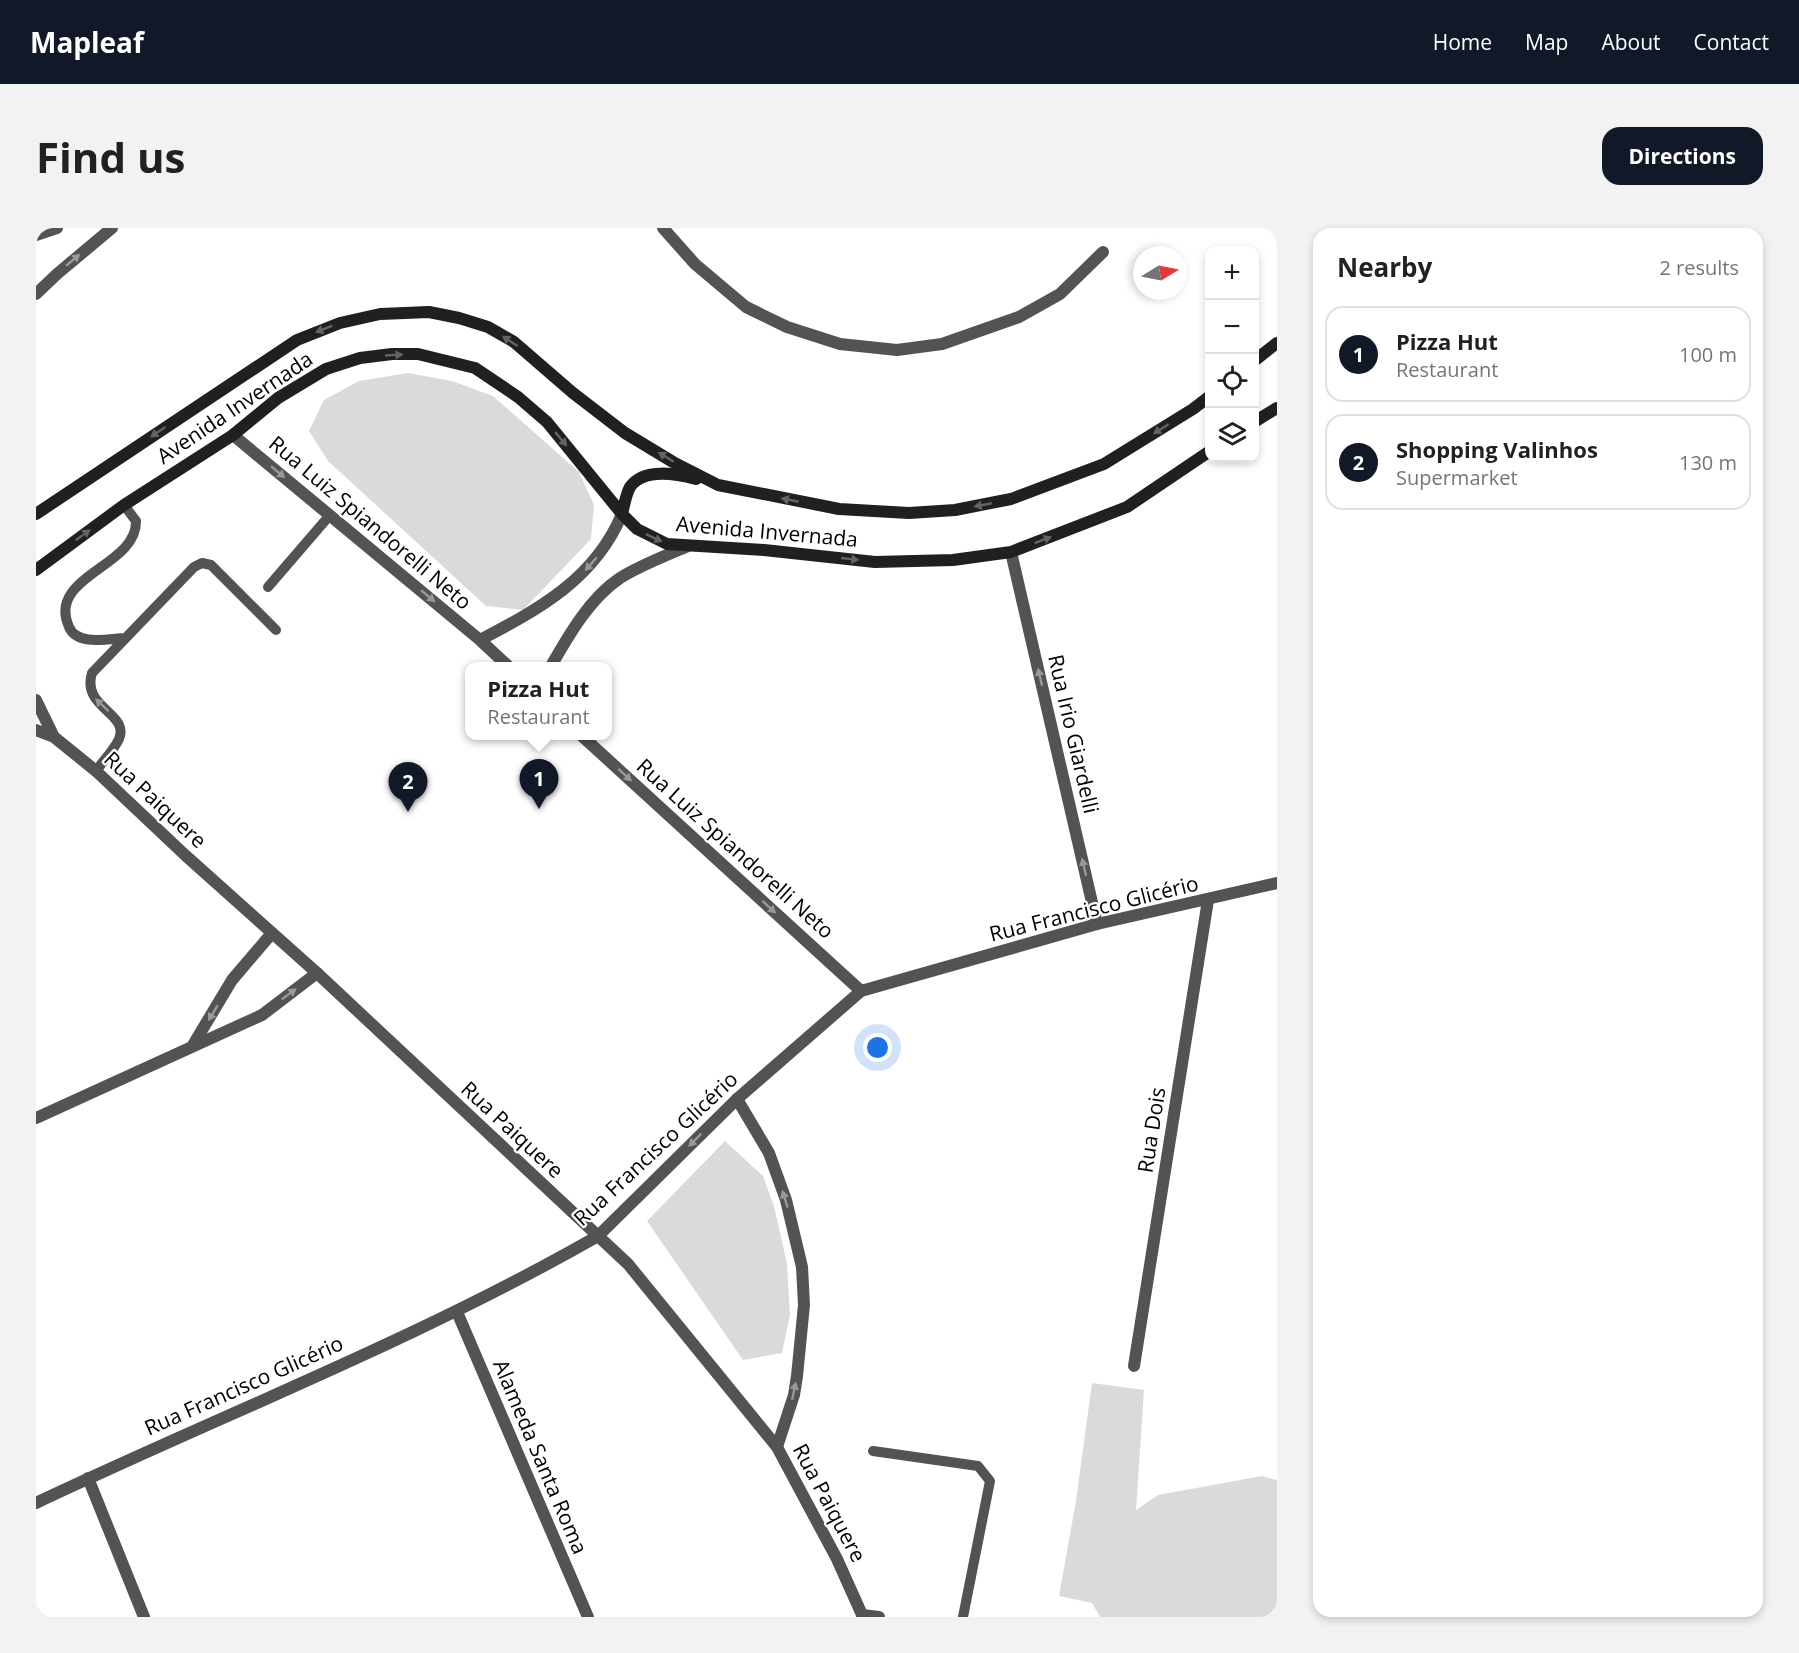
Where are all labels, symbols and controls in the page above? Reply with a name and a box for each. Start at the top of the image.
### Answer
text: Mapleaf [30,23,144,61]
text: Home [1433,28,1492,56]
text: Map [1525,28,1568,56]
text: About [1601,28,1661,56]
text: Contact [1694,28,1769,56]
button: Directions [1602,127,1763,185]
text: Find us [36,128,185,185]
north arrow [1133,246,1187,300]
map controls [1205,246,1259,462]
button: + [1205,246,1259,300]
text: Nearby [1337,249,1432,285]
one-way arrow [65,254,80,267]
text: 2 results [1659,254,1739,281]
button: − [1205,300,1259,354]
one-way arrow [314,324,332,334]
text: Pizza Hut [1396,326,1498,356]
one-way arrow [502,336,518,347]
text: 1 [1353,341,1364,368]
text: 100 m [1679,341,1737,368]
street label: Avenida Invernada [151,345,318,470]
one-way arrow [385,350,404,359]
button: locate [1205,354,1259,408]
text: Restaurant [1396,356,1498,383]
button: layers [1205,408,1259,462]
one-way arrow [1153,423,1169,434]
one-way arrow [151,426,167,438]
street label: Rua Luiz Spiandorelli Neto [263,429,478,615]
one-way arrow [554,431,567,446]
text: Shopping Valinhos [1396,434,1598,464]
text: 2 [1353,449,1364,476]
text: 130 m [1679,449,1737,476]
one-way arrow [658,452,674,463]
text: Supermarket [1396,464,1518,491]
one-way arrow [270,465,285,478]
one-way arrow [780,495,799,504]
one-way arrow [973,501,992,510]
street label: Avenida Invernada [675,509,859,553]
one-way arrow [75,529,90,541]
one-way arrow [646,533,663,542]
one-way arrow [1034,534,1052,544]
one-way arrow [841,555,860,564]
one-way arrow [584,556,598,571]
one-way arrow [420,590,436,603]
street label: Rua Irio Giardelli [1042,652,1106,816]
popup [465,662,612,740]
one-way arrow [1035,668,1044,687]
text: Pizza Hut [487,673,589,703]
one-way arrow [95,699,109,713]
text: Restaurant [487,703,590,730]
street label: Rua Paiquere [98,745,213,854]
street label: Rua Luiz Spiandorelli Neto [631,752,840,944]
pin: 1 [520,760,558,809]
pin: 2 [388,762,428,812]
one-way arrow [618,768,633,782]
one-way arrow [1079,858,1089,876]
street label: Rua Francisco Glicério [986,868,1201,948]
one-way arrow [761,900,776,913]
one-way arrow [281,988,297,1000]
one-way arrow [207,1005,218,1021]
your location [863,1033,892,1062]
street label: Rua Francisco Glicério [567,1065,743,1232]
street label: Rua Paiquere [455,1075,570,1184]
street label: Rua Dois [1130,1085,1172,1175]
one-way arrow [688,1133,703,1147]
one-way arrow [780,1190,789,1208]
street label: Rua Francisco Glicério [140,1329,347,1442]
street label: Alameda Santa Roma [487,1355,595,1558]
one-way arrow [790,1381,799,1400]
street label: Rua Paiquere [787,1438,873,1567]

